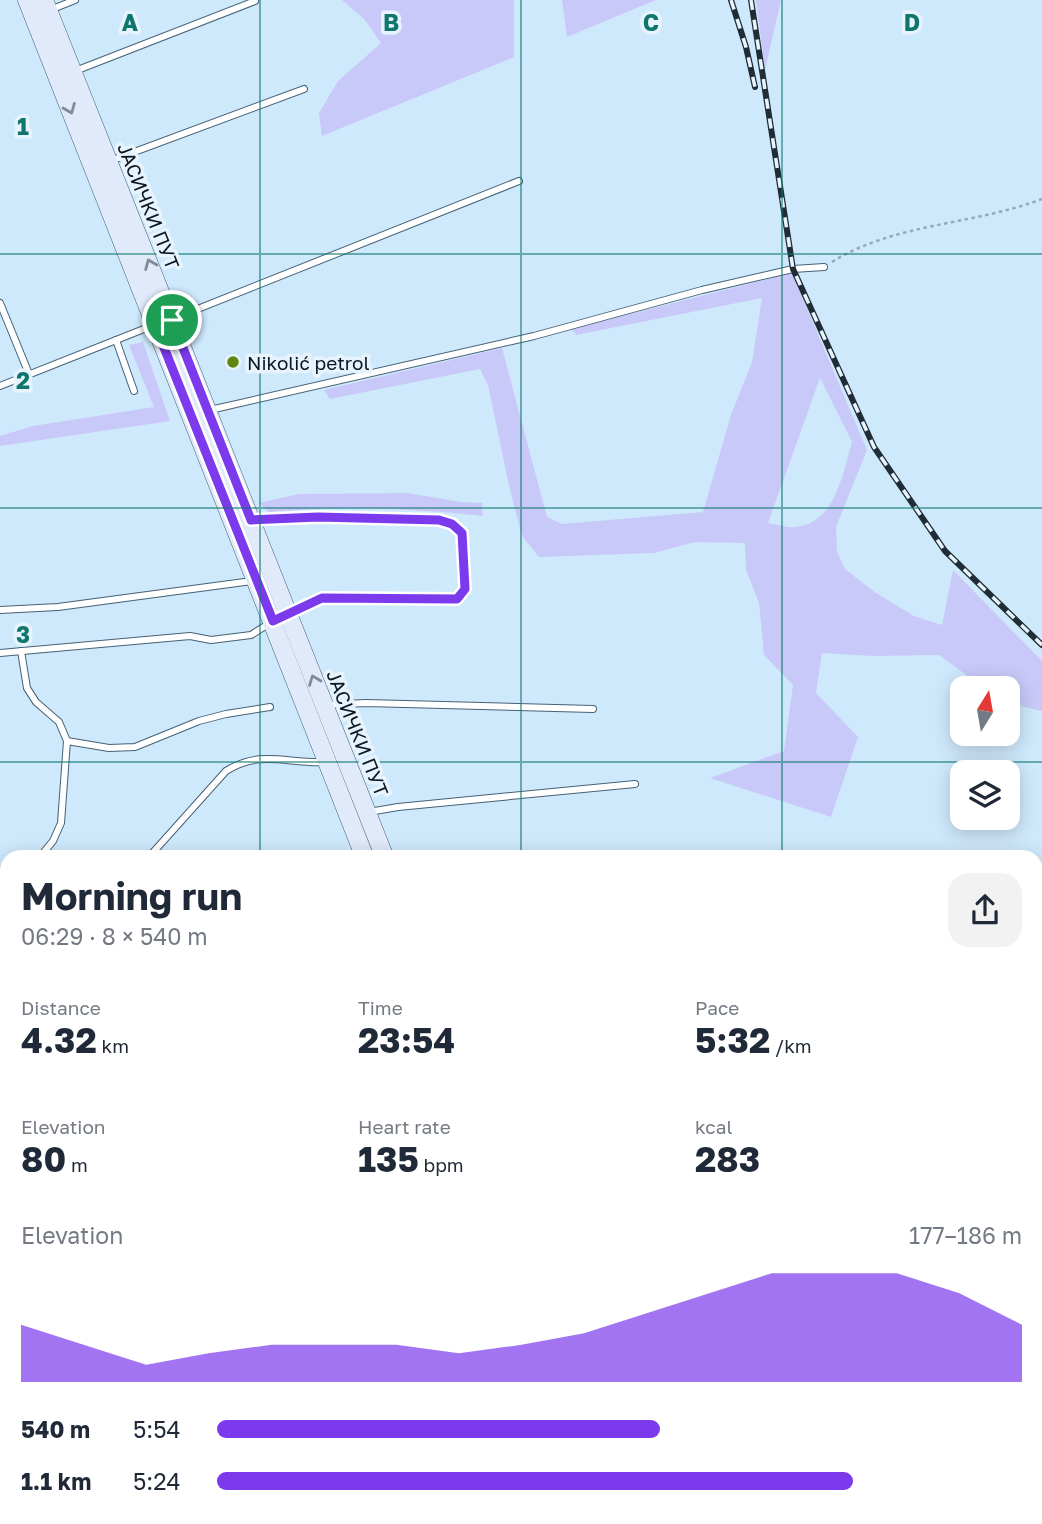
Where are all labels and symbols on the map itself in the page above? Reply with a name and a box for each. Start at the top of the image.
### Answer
text: A [122,8,139,36]
text: B [383,8,399,36]
text: C [643,8,659,36]
text: D [904,8,920,36]
one-way arrow [61,102,75,114]
text: 1 [17,112,29,140]
street label: ЈАСИЧКИ ПУТ [113,139,185,273]
one-way arrow [144,258,158,270]
pin [142,290,202,350]
place label: Nikolić petrol [247,351,370,374]
marker: Nikolić petrol [225,354,241,370]
text: 2 [16,366,30,394]
text: 3 [16,620,30,648]
street label: ЈАСИЧКИ ПУТ [322,666,394,800]
one-way arrow [309,675,323,687]
north arrow [950,676,1020,746]

